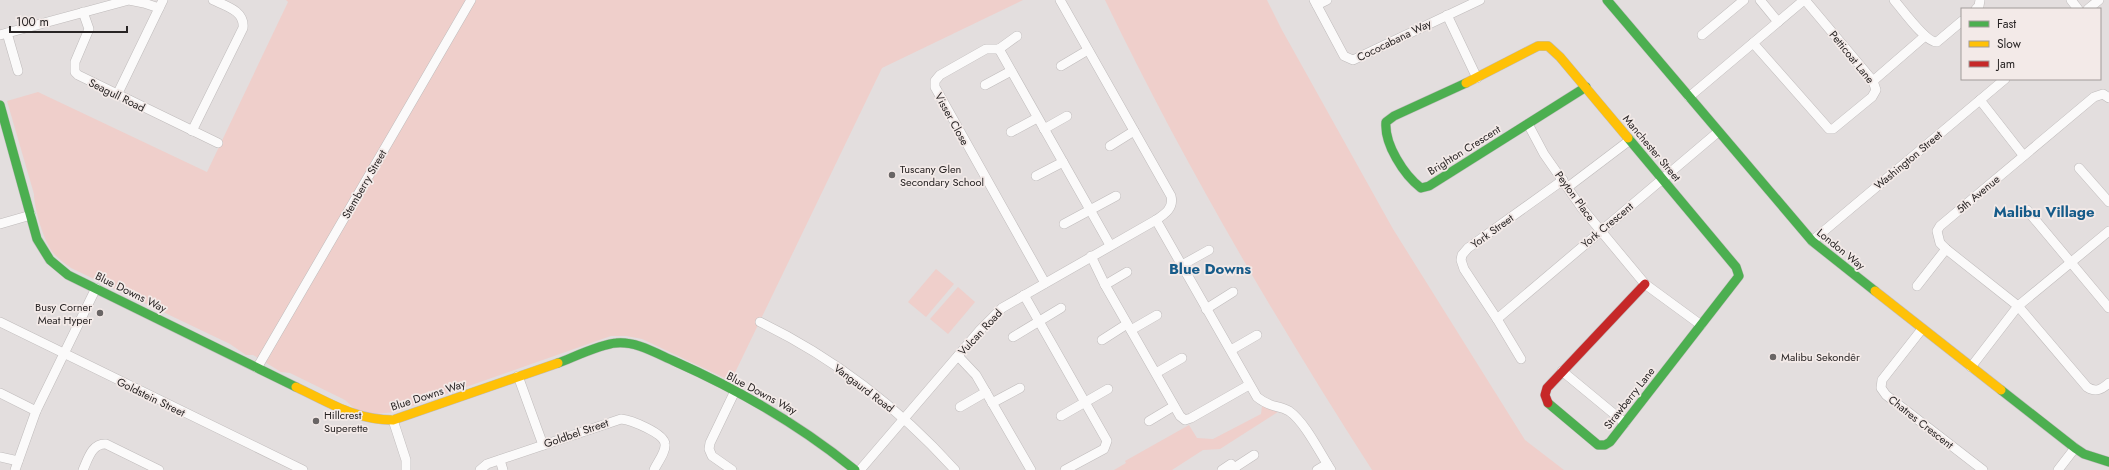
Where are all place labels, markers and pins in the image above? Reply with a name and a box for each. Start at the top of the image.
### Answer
place label: Tuscany Glen Secondary School [900,161,984,190]
marker: Tuscany Glen Secondary School [887,170,897,180]
place label: Busy Corner Meat Hyper [35,299,92,328]
marker: Busy Corner Meat Hyper [95,308,105,318]
place label: Malibu Sekondêr [1781,349,1860,365]
marker: Malibu Sekondêr [1768,352,1778,362]
place label: Hillcrest Superette [324,407,368,436]
marker: Hillcrest Superette [311,416,321,426]

